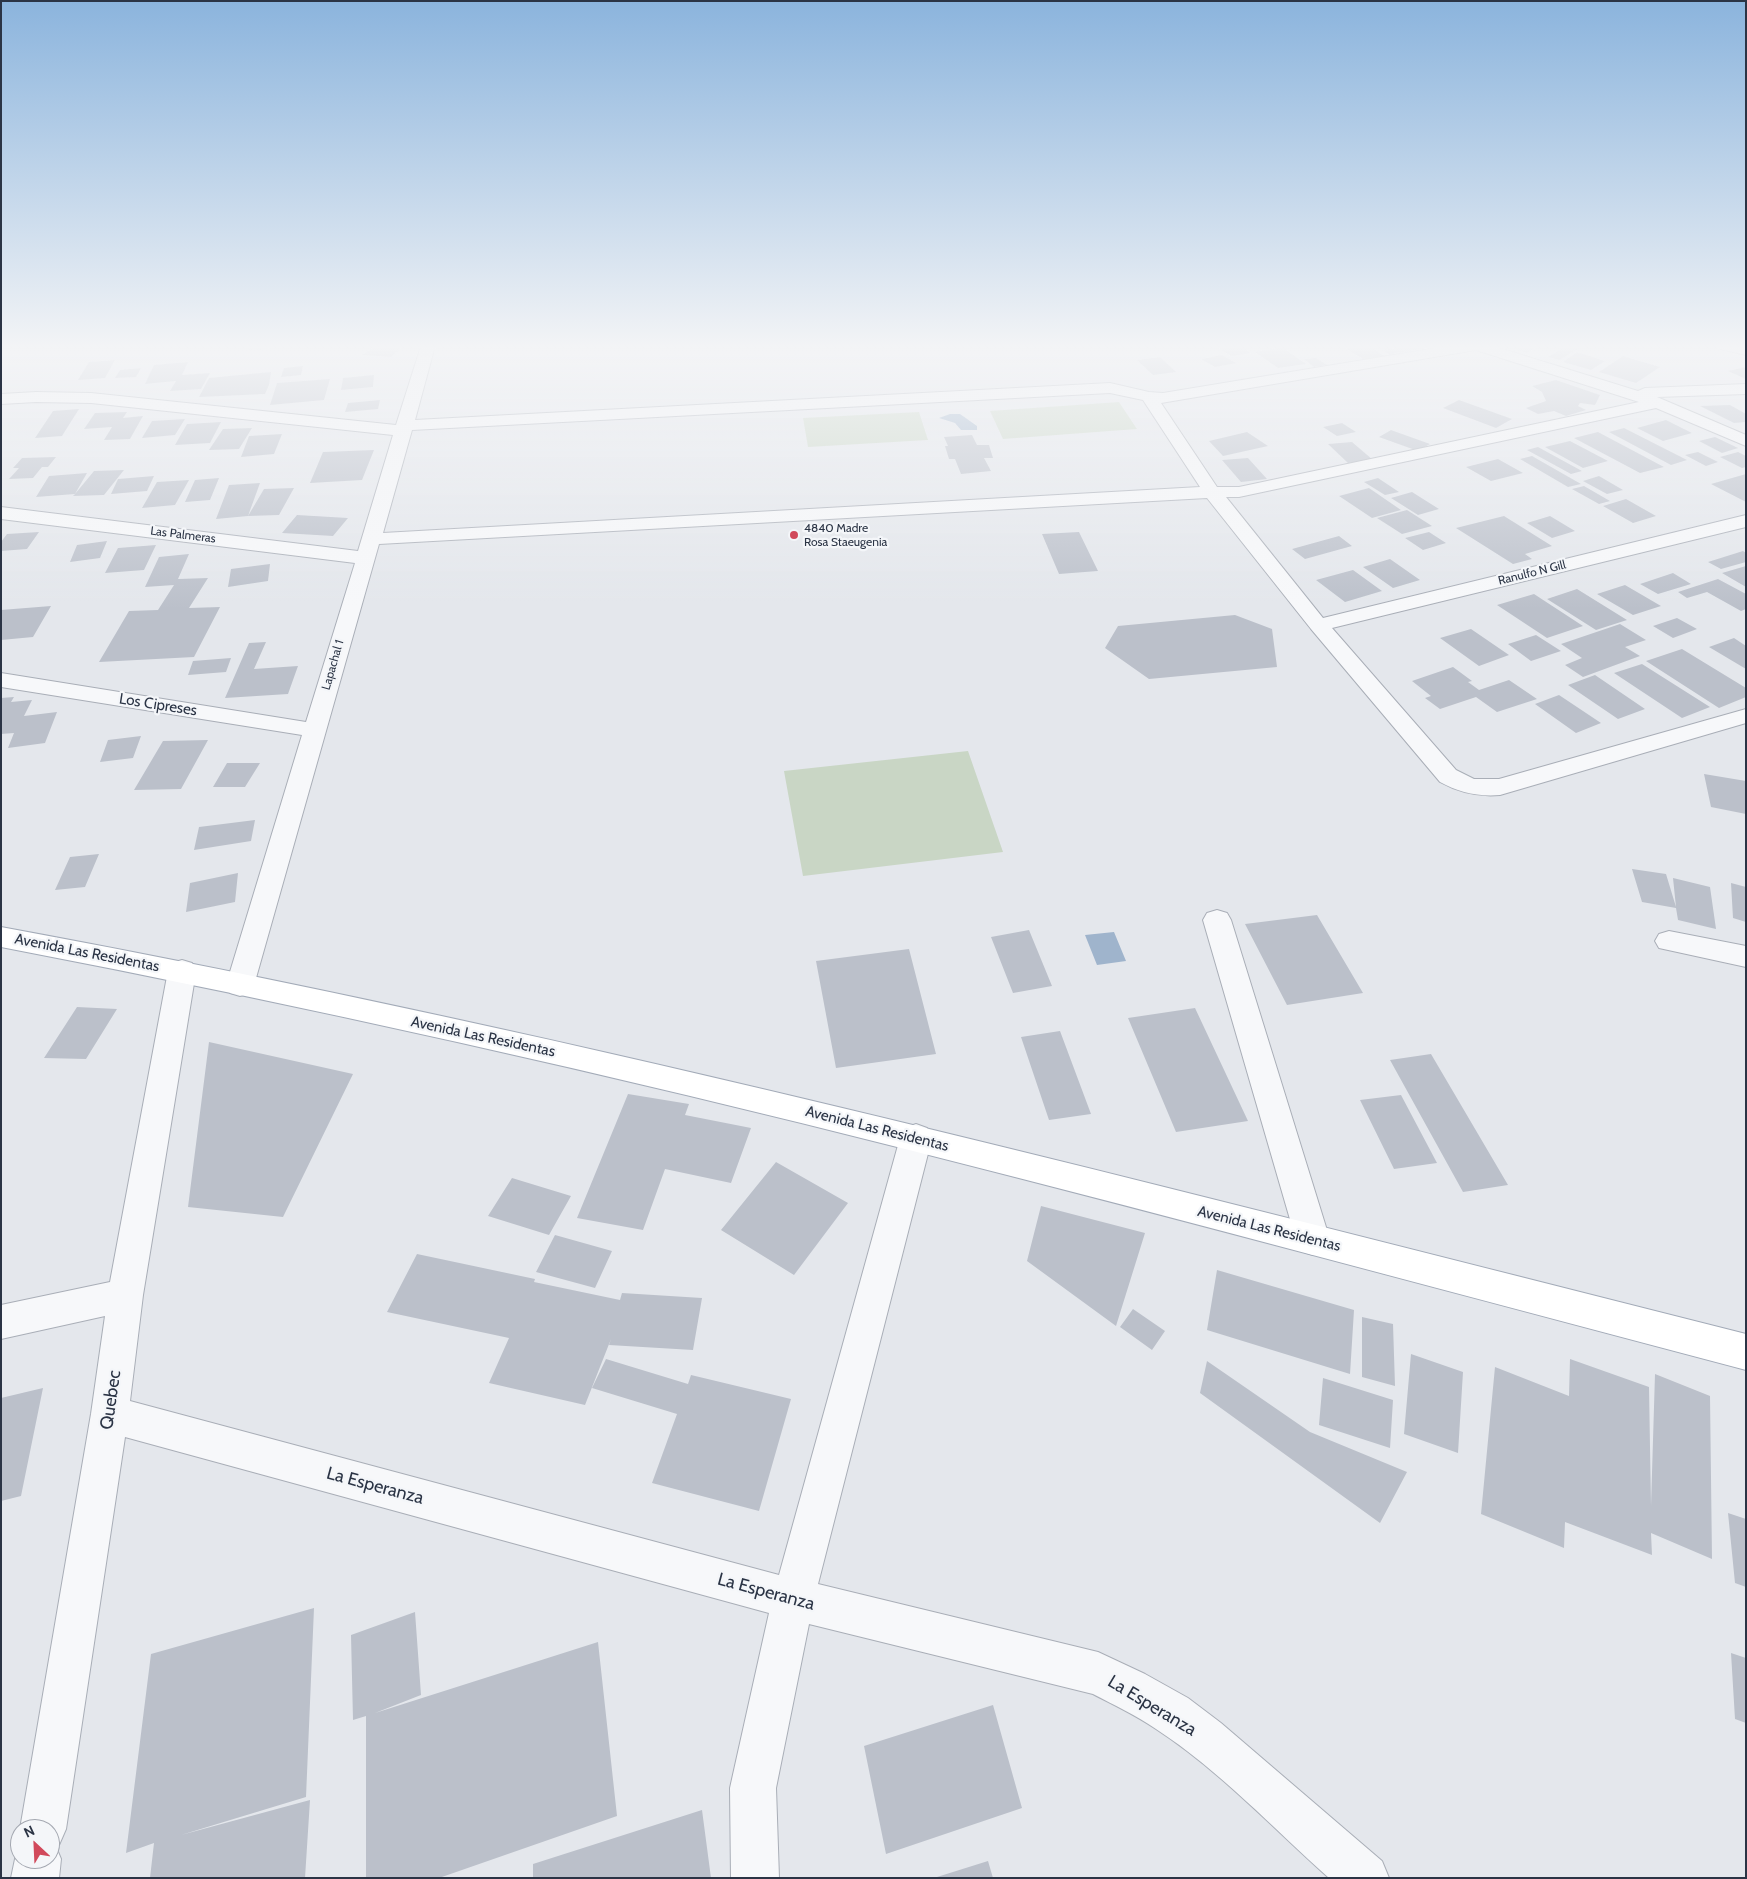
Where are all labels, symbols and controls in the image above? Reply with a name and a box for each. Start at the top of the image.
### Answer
place label: 4840 Madre Rosa Staeugenia [804,521,887,549]
street label: Las Palmeras [149,524,217,546]
marker: 4840 Madre Rosa Staeugenia [788,529,800,541]
street label: Ranulfo N Gill [1497,558,1567,588]
street label: Lapachal 1 [319,638,347,692]
street label: Los Cipreses [118,690,198,720]
street label: Avenida Las Residentas [13,930,161,976]
street label: Avenida Las Residentas [409,1013,557,1061]
street label: Avenida Las Residentas [804,1102,950,1156]
street label: Avenida Las Residentas [1196,1202,1342,1256]
street label: Quebec [96,1369,126,1431]
street label: La Esperanza [324,1463,426,1509]
street label: La Esperanza [715,1569,817,1615]
street label: La Esperanza [1104,1671,1200,1741]
north arrow [10,1819,60,1869]
text: N [21,1821,37,1842]

